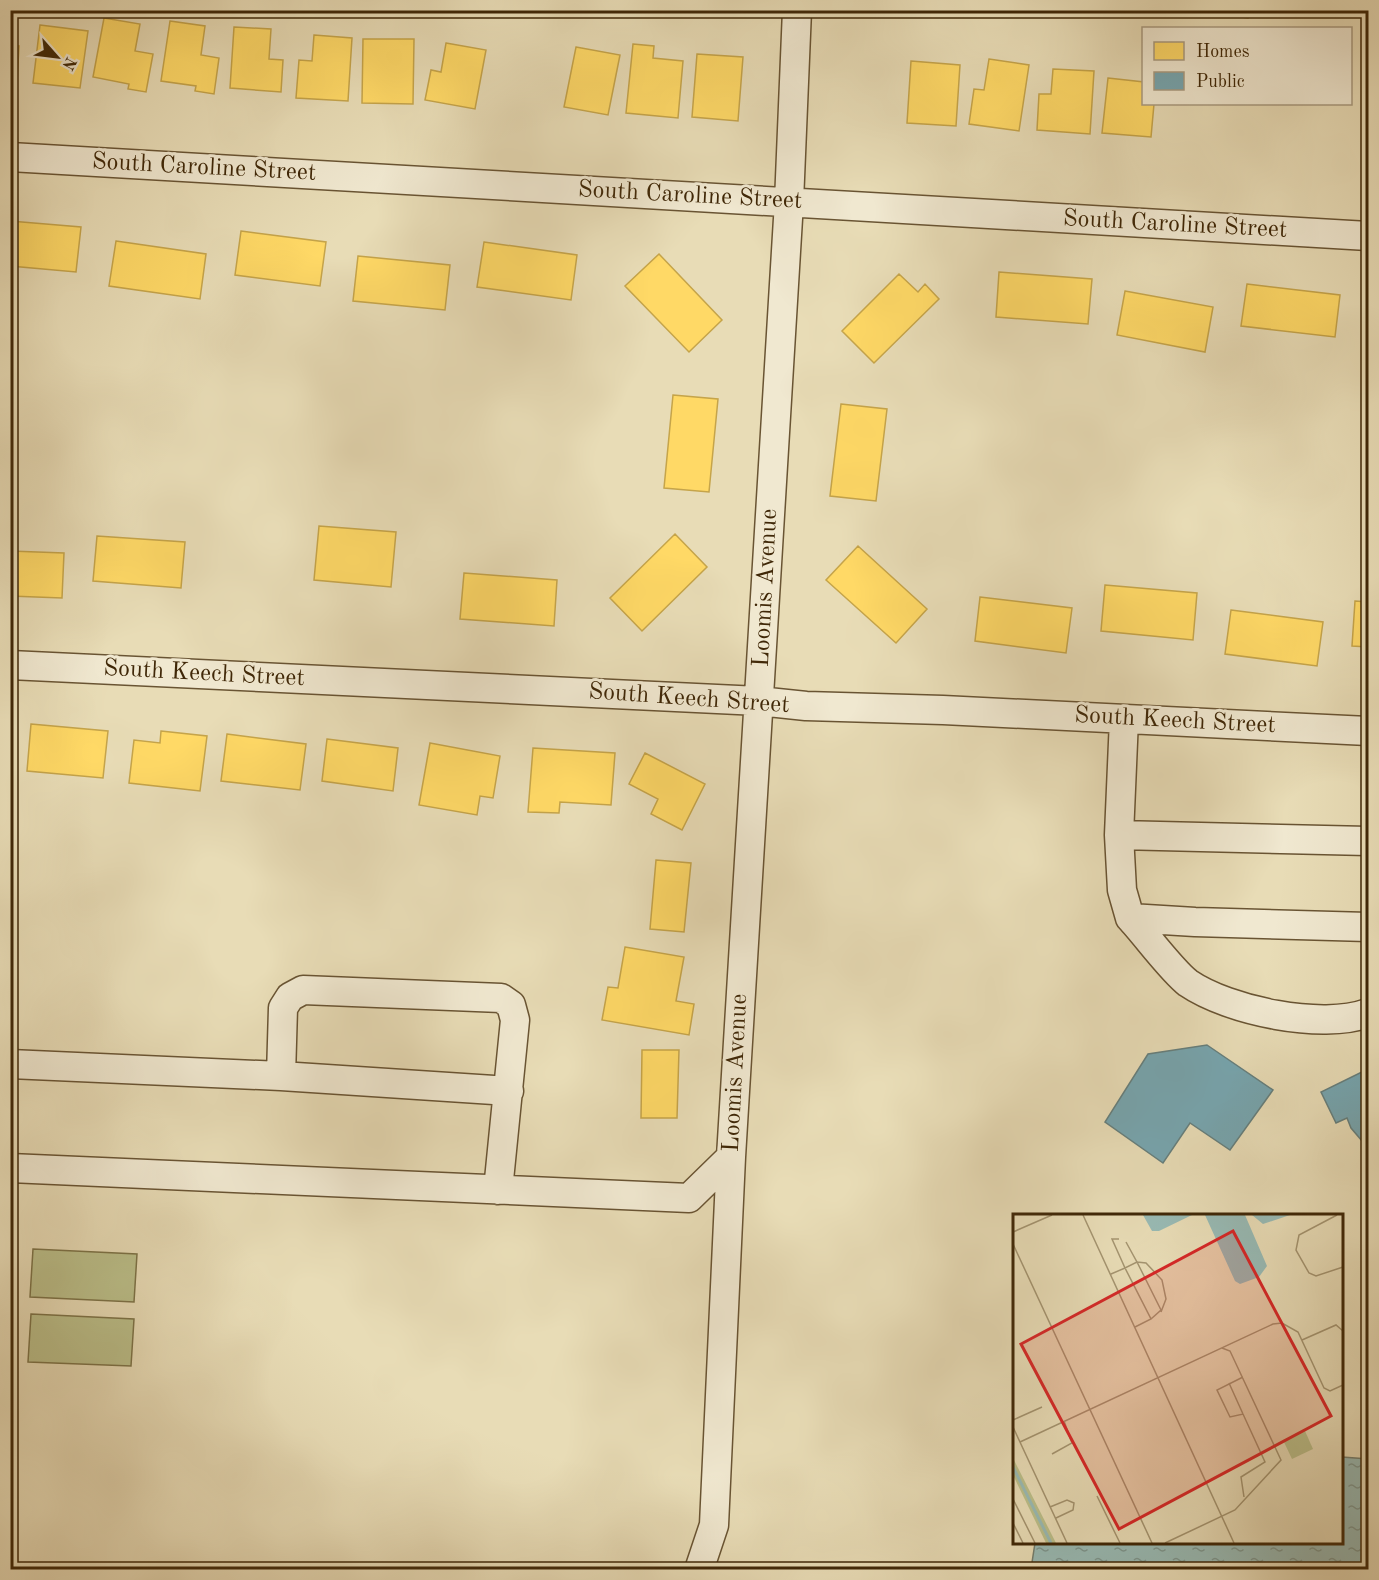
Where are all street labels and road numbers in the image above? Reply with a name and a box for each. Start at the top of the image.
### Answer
street label: South Caroline Street [91,150,317,186]
street label: South Caroline Street [577,178,803,214]
street label: South Caroline Street [1062,207,1288,243]
street label: Loomis Avenue [750,508,782,668]
street label: South Keech Street [103,657,305,691]
street label: South Keech Street [587,680,791,718]
street label: South Keech Street [1074,704,1276,738]
street label: Loomis Avenue [720,993,752,1153]

